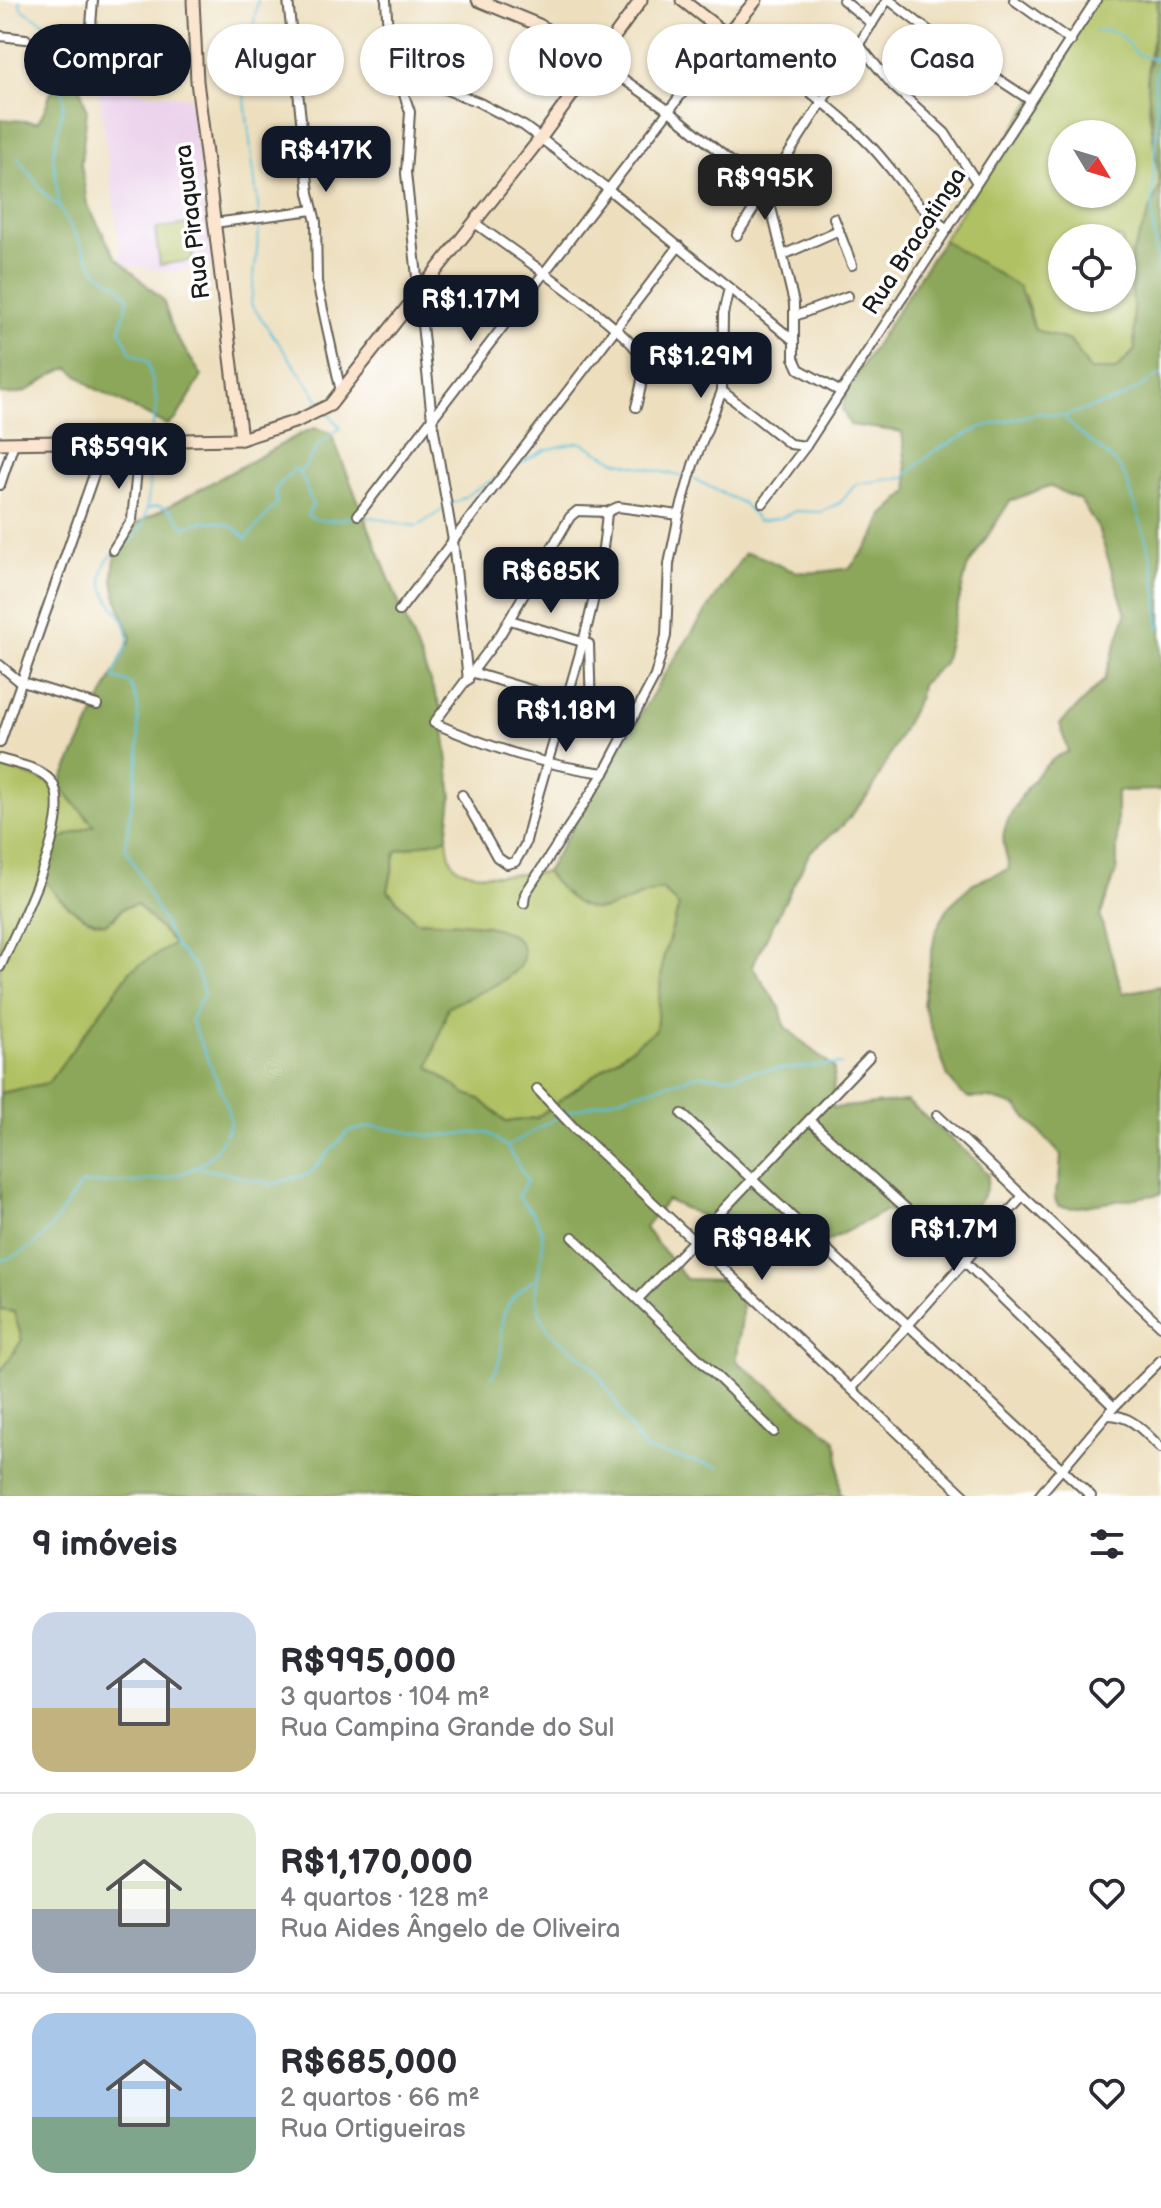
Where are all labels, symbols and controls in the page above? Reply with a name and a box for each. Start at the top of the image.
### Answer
chip: Comprar [24,24,191,96]
chip: Alugar [207,24,344,96]
chip: Filtros [360,24,493,96]
chip: Novo [509,24,631,96]
chip: Apartamento [647,24,866,96]
chip: Casa [882,24,1003,96]
north arrow [1048,120,1136,208]
map controls [1048,120,1136,312]
pin: R$417K [261,126,391,194]
text: R$417K [280,136,372,167]
street label: Rua Piraquara [169,143,216,301]
pin: R$995K [700,154,830,222]
street label: Rua Bracatinga [856,162,973,320]
text: R$995K [716,164,814,195]
button: locate [1048,224,1136,312]
pin: R$1.17M [397,275,545,343]
text: R$1.17M [421,285,521,316]
pin: R$1.29M [627,332,775,400]
text: R$1.29M [649,342,753,373]
pin: R$599K [54,423,184,491]
text: R$599K [70,433,168,464]
pin: R$685K [486,547,616,615]
text: R$685K [501,557,601,588]
pin: R$1.18M [492,686,640,754]
text: R$1.18M [516,696,616,727]
pin: R$1.7M [889,1205,1019,1273]
pin: R$984K [697,1214,827,1282]
text: R$1.7M [910,1215,998,1246]
text: R$984K [713,1224,811,1255]
icon: filters [1085,1522,1129,1566]
text: 9 imóveis [32,1524,177,1565]
text: R$995,000 [280,1641,456,1682]
icon: home [96,1644,192,1740]
icon: heart [1085,1670,1129,1714]
text: 3 quartos · 104 m² [280,1682,490,1713]
text: Rua Campina Grande do Sul [280,1713,614,1744]
text: R$1,170,000 [280,1842,473,1883]
icon: home [96,1845,192,1941]
icon: heart [1085,1871,1129,1915]
text: 4 quartos · 128 m² [280,1883,489,1914]
text: Rua Aides Ângelo de Oliveira [280,1914,620,1945]
text: R$685,000 [280,2042,457,2083]
icon: home [96,2045,192,2141]
icon: heart [1085,2071,1129,2115]
text: 2 quartos · 66 m² [280,2083,480,2114]
text: Rua Ortigueiras [280,2114,466,2145]

